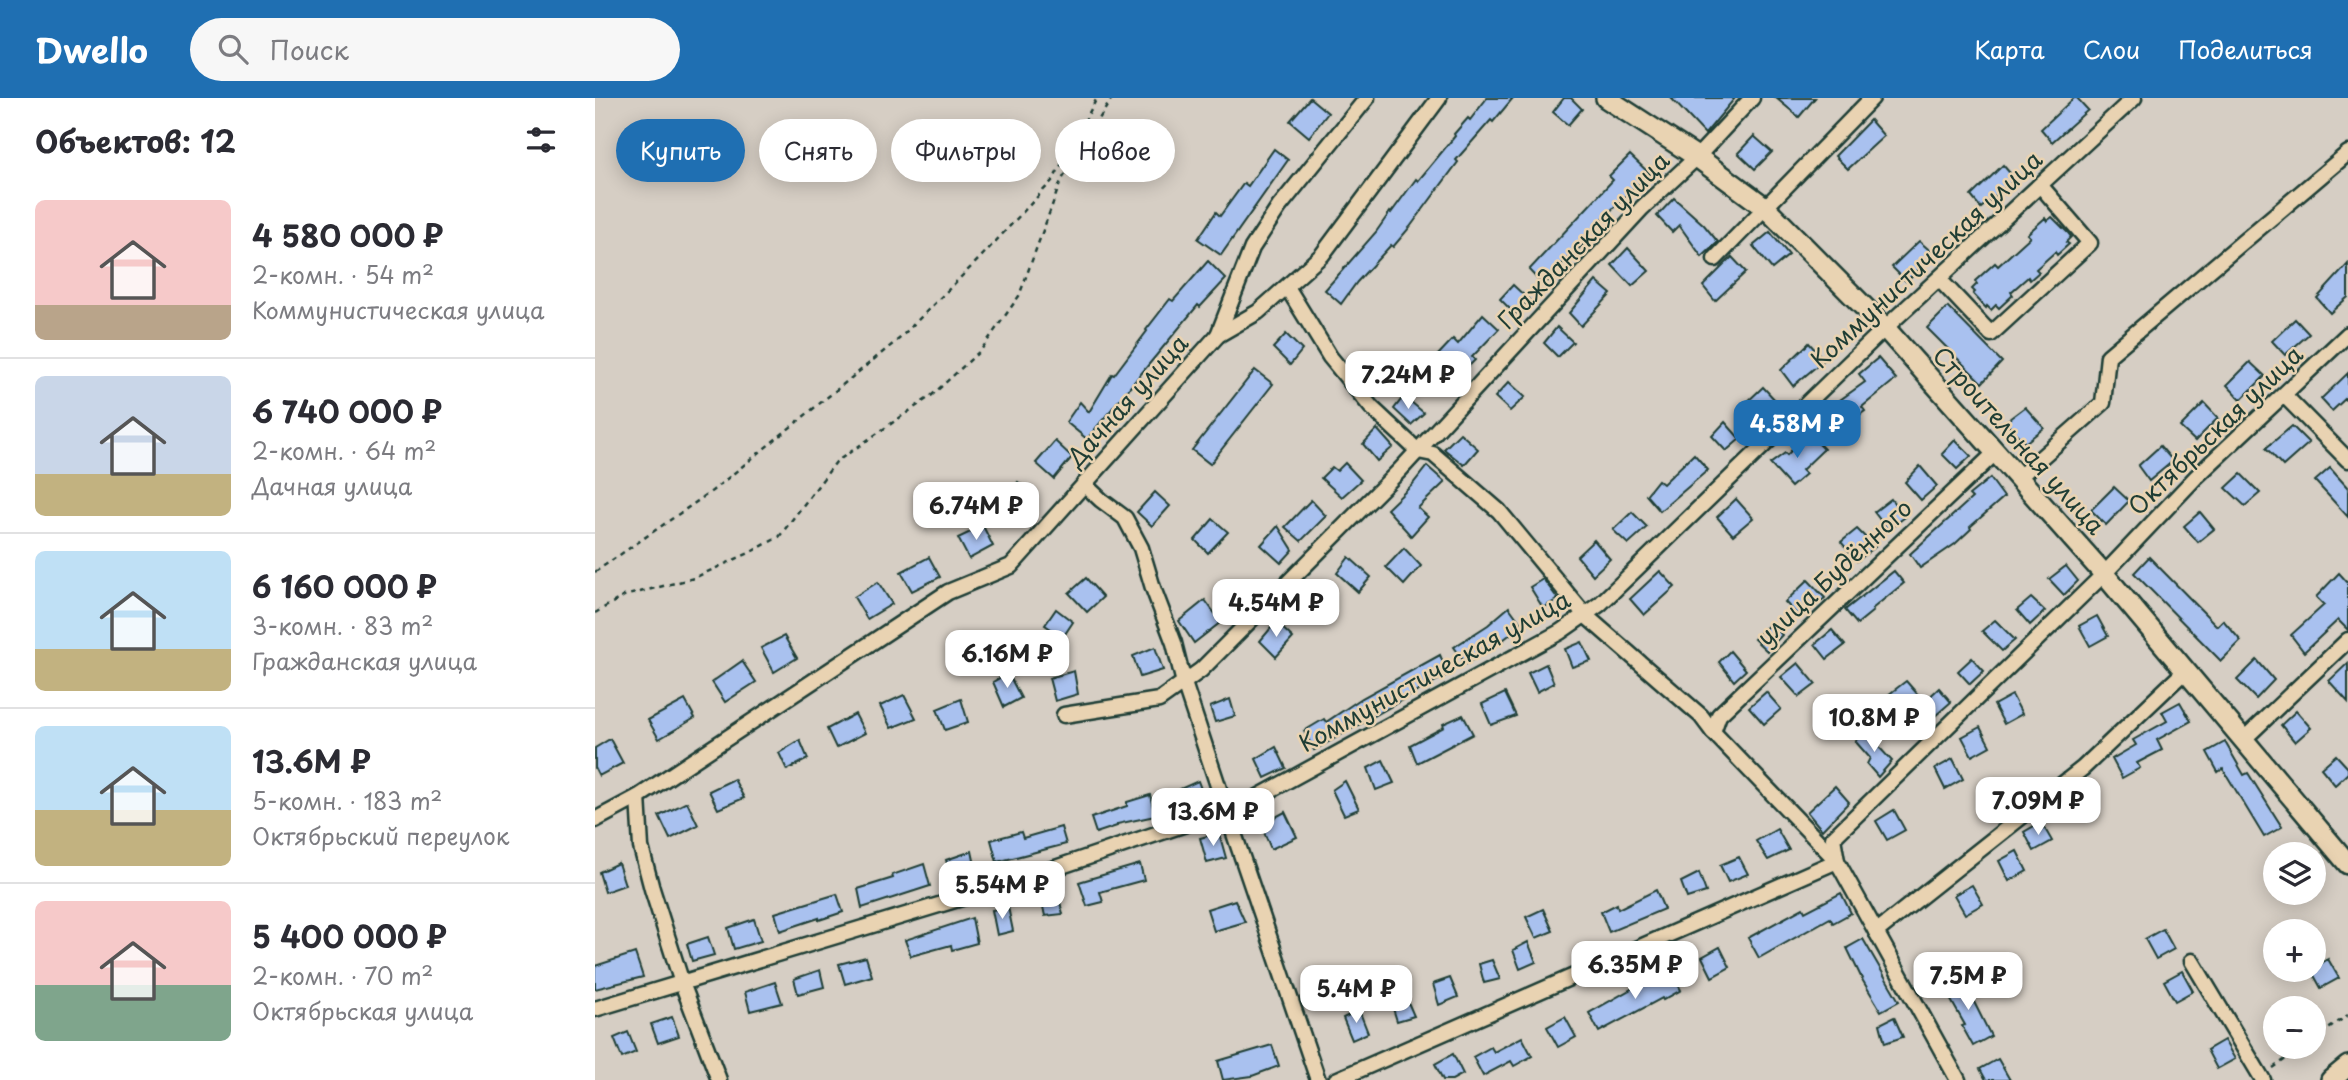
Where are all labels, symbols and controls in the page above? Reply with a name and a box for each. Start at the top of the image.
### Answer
search box [190,18,680,81]
text: Dwello [35,24,148,74]
icon: search [214,30,252,68]
text: Поиск [270,30,349,69]
text: Карта [1974,31,2045,67]
text: Слои [2083,31,2140,67]
text: Поделиться [2178,31,2313,67]
text: Объектов: 12 [35,118,236,163]
chip: Купить [616,119,745,182]
chip: Снять [759,119,877,182]
chip: Фильтры [891,119,1041,182]
chip: Новое [1055,119,1175,182]
icon: filters [522,121,560,159]
street label: Коммунистическая улица [1802,141,2050,376]
street label: Гражданская улица [1488,143,1677,337]
text: 4 580 000 ₽ [252,212,443,257]
icon: home [91,228,175,312]
text: 2-комн. · 54 m² [252,257,434,292]
text: Коммунистическая улица [252,292,545,327]
street label: Дачная улица [1057,325,1196,475]
street label: Октябрьская улица [2119,336,2310,523]
street label: Строительная улица [1925,338,2114,542]
pin: 7.24M ₽ [1343,352,1473,411]
text: 7.24M ₽ [1361,356,1455,391]
text: 6 740 000 ₽ [252,388,442,433]
pin: 4.58M ₽ [1732,400,1862,460]
icon: home [91,404,175,488]
text: 4.58M ₽ [1750,405,1844,440]
text: 2-комн. · 64 m² [252,433,436,468]
text: Дачная улица [252,468,412,503]
pin: 6.74M ₽ [911,482,1041,542]
text: 6.74M ₽ [929,487,1023,522]
street label: улица Будённого [1748,490,1919,653]
text: 6 160 000 ₽ [252,563,437,608]
icon: home [91,579,175,663]
pin: 4.54M ₽ [1211,580,1341,639]
street label: Коммунистическая улица [1292,580,1576,760]
text: 4.54M ₽ [1228,584,1324,619]
text: 3-комн. · 83 m² [252,608,433,643]
pin: 6.16M ₽ [942,630,1072,690]
text: 6.16M ₽ [961,635,1053,670]
text: Гражданская улица [252,643,477,678]
pin: 10.8M ₽ [1809,694,1939,754]
text: 10.8M ₽ [1829,699,1919,734]
text: 13.6M ₽ [252,738,371,783]
icon: home [91,754,175,838]
pin: 7.09M ₽ [1973,778,2103,837]
text: 7.09M ₽ [1992,782,2084,817]
text: 5-комн. · 183 m² [252,783,442,818]
pin: 13.6M ₽ [1148,788,1278,848]
text: 13.6M ₽ [1167,793,1259,828]
text: Октябрьский переулок [252,818,510,853]
map controls [2263,842,2326,1059]
button: layers [2263,842,2326,905]
pin: 5.54M ₽ [937,862,1067,921]
text: 5.54M ₽ [955,866,1049,901]
text: 5 400 000 ₽ [252,913,447,958]
button: + [2263,919,2326,982]
icon: home [91,929,175,1013]
pin: 6.35M ₽ [1570,942,1700,1001]
text: 6.35M ₽ [1587,946,1683,981]
pin: 7.5M ₽ [1911,953,2025,1012]
text: 7.5M ₽ [1929,957,2007,992]
text: 2-комн. · 70 m² [252,958,433,993]
pin: 5.4M ₽ [1299,965,1413,1025]
text: 5.4M ₽ [1316,970,1396,1005]
text: Октябрьская улица [252,993,473,1028]
button: − [2263,996,2326,1059]

